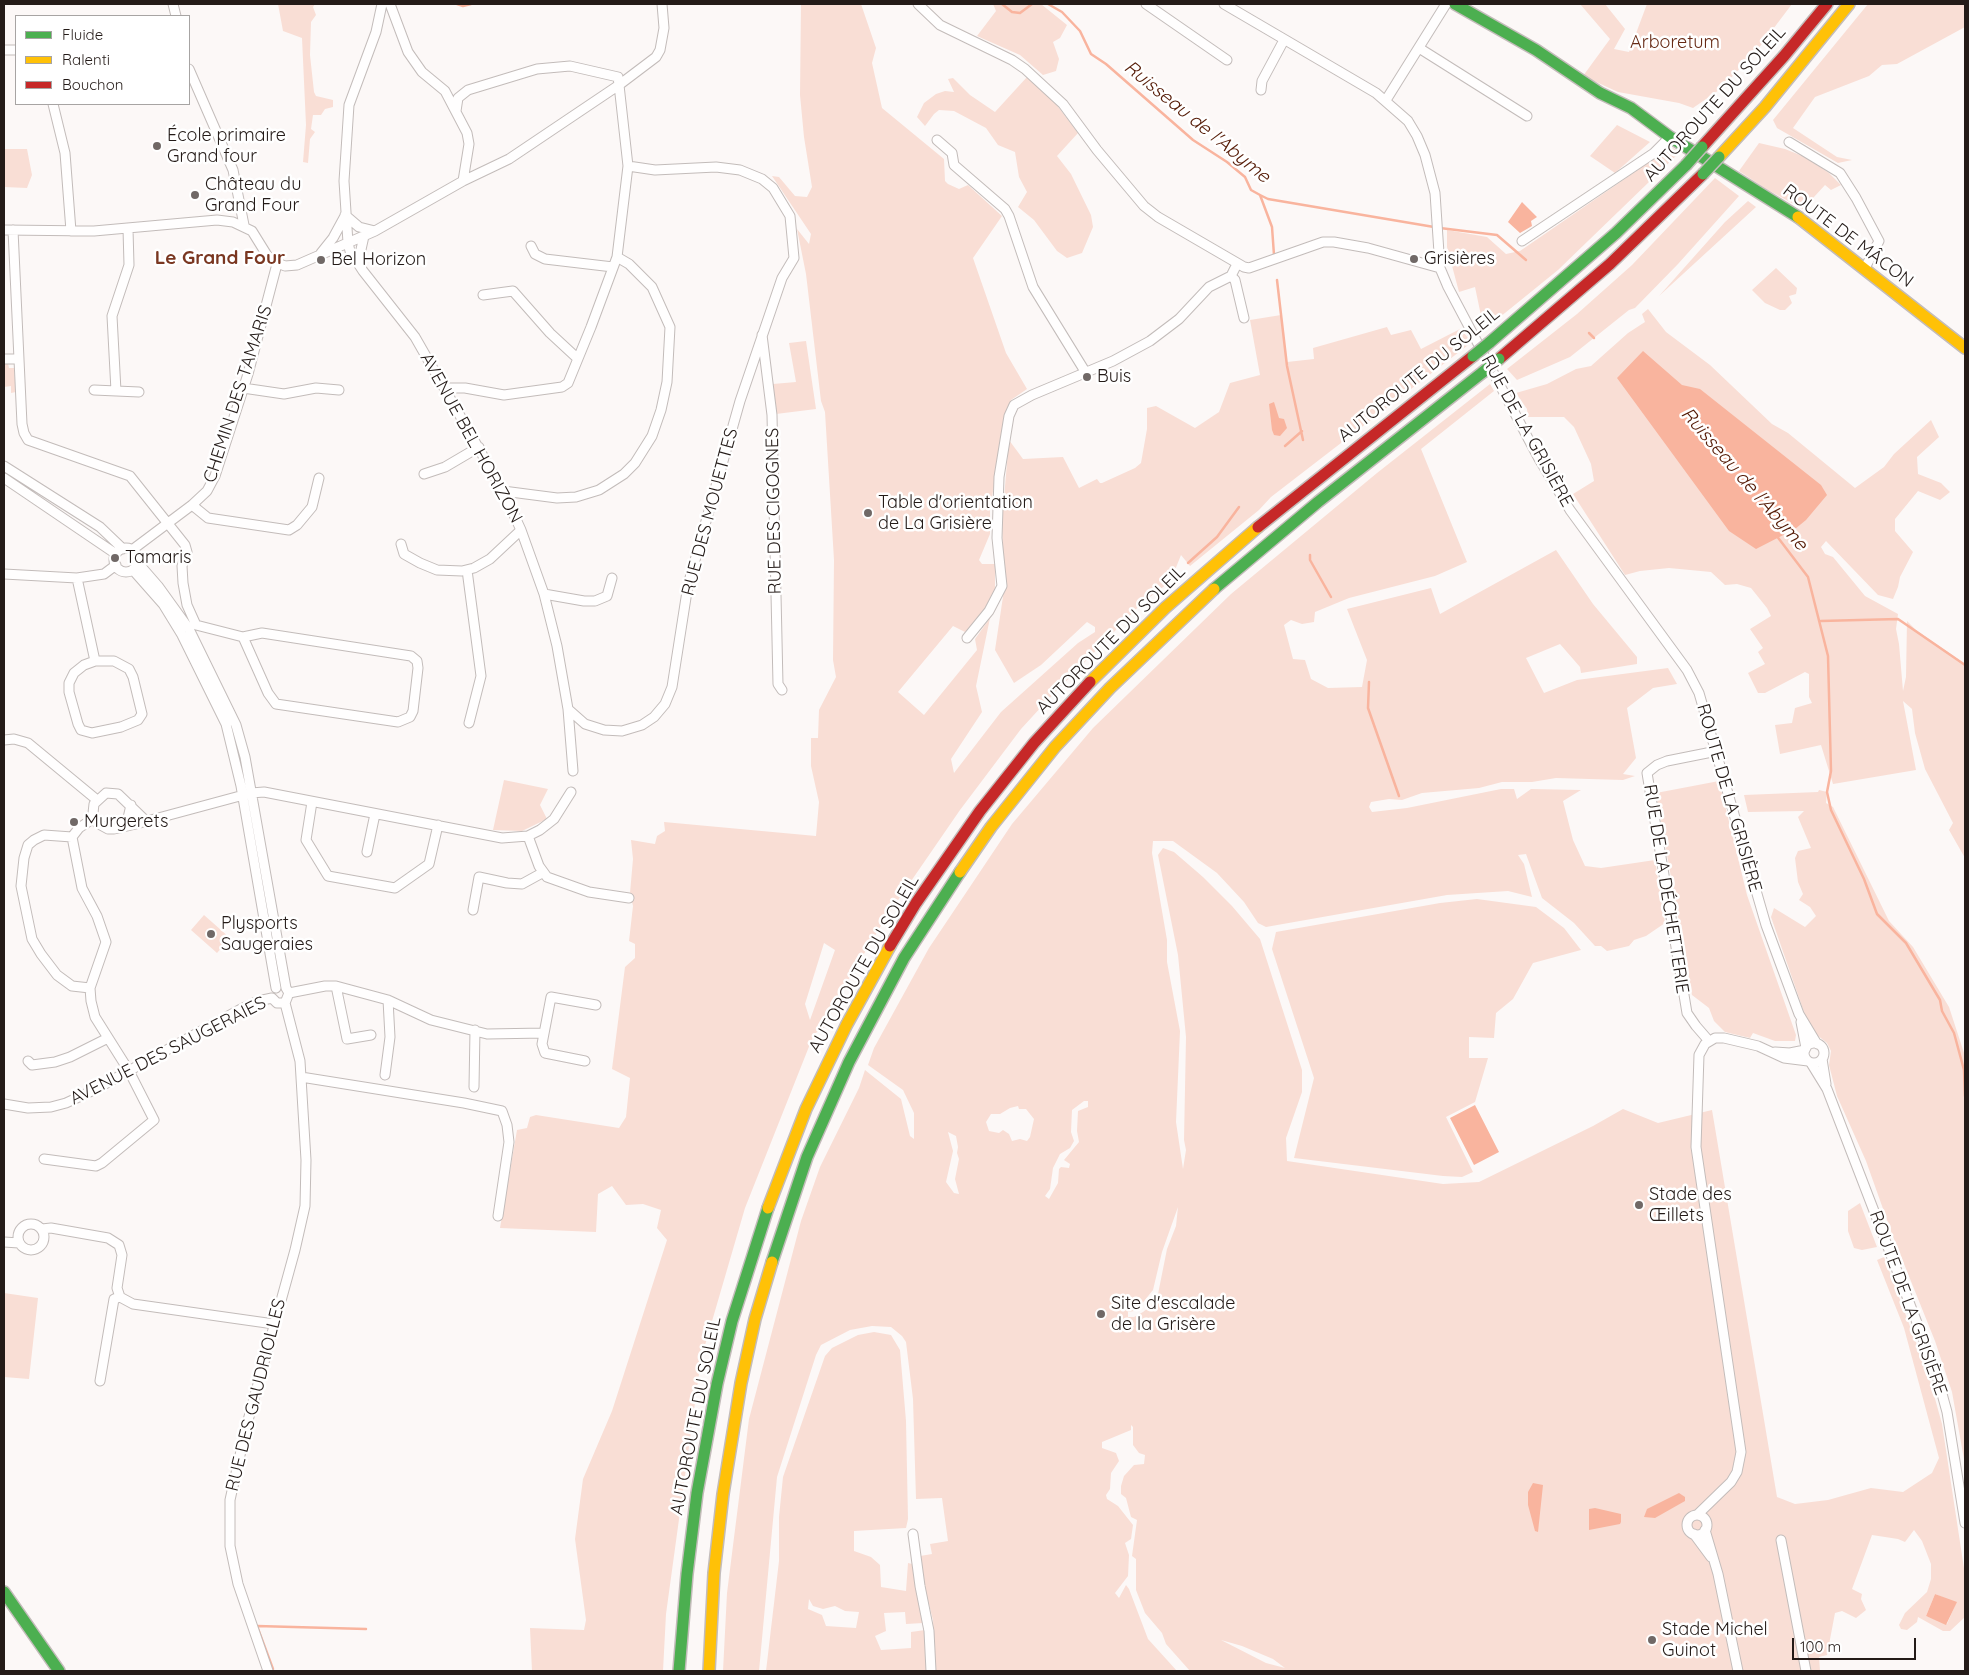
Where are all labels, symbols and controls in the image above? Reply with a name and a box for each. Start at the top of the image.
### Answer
legend [15,15,190,105]
street label: AUTOROUTE DU SOLEIL [1640,22,1790,186]
text: Fluide [62,25,103,44]
park label: Arboretum [1630,32,1720,54]
text: Ralenti [62,50,110,69]
water label: Ruisseau de l'Abyme [1119,56,1275,188]
text: Bouchon [62,75,123,94]
place label: École primaire Grand four [167,125,286,168]
marker: École primaire Grand four [151,140,163,152]
place label: Château du Grand Four [205,174,301,216]
street label: ROUTE DE MÂCON [1779,180,1917,292]
marker: Château du Grand Four [189,189,201,201]
district label: Le Grand Four [155,247,285,269]
place label: Grisières [1424,248,1495,270]
place label: Bel Horizon [331,249,426,271]
marker: Grisières [1408,253,1420,265]
marker: Bel Horizon [315,254,327,266]
street label: CHEMIN DES TAMARIS [199,303,277,485]
street label: AUTOROUTE DU SOLEIL [1334,303,1504,447]
street label: AVENUE BEL HORIZON [415,349,527,527]
street label: RUE DE LA GRISIÈRE [1476,351,1578,511]
place label: Buis [1097,366,1131,388]
marker: Buis [1081,371,1093,383]
water label: Ruisseau de l'Abyme [1676,403,1812,555]
street label: RUE DES MOUETTES [677,426,743,598]
street label: RUE DES CIGOGNES [762,428,786,594]
place label: Table d'orientation de La Grisière [878,492,1033,534]
marker: Table d'orientation de La Grisière [862,507,874,519]
place label: Tamaris [125,547,192,569]
marker: Tamaris [109,552,121,564]
street label: AUTOROUTE DU SOLEIL [1032,561,1190,719]
street label: ROUTE DE LA GRISIÈRE [1692,701,1766,895]
street label: RUE DE LA DÉCHETTERIE [1639,783,1693,995]
place label: Murgerets [84,811,168,833]
marker: Murgerets [68,816,80,828]
street label: AUTOROUTE DU SOLEIL [804,871,924,1057]
place label: Plysports Saugeraies [221,913,313,956]
marker: Plysports Saugeraies [205,928,217,940]
street label: AVENUE DES SAUGERAIES [66,992,270,1110]
place label: Stade des Œillets [1649,1184,1732,1226]
marker: Stade des Œillets [1633,1199,1645,1211]
street label: ROUTE DE LA GRISIÈRE [1865,1208,1951,1398]
place label: Site d'escalade de la Grisère [1111,1293,1235,1336]
street label: RUE DES GAUDRIOLLES [222,1296,290,1494]
marker: Site d'escalade de la Grisère [1095,1308,1107,1320]
street label: AUTOROUTE DU SOLEIL [666,1315,726,1517]
place label: Stade Michel Guinot [1662,1619,1768,1662]
scale bar [1794,1628,1918,1660]
marker: Stade Michel Guinot [1646,1634,1658,1646]
text: 100 m [1800,1637,1841,1656]

